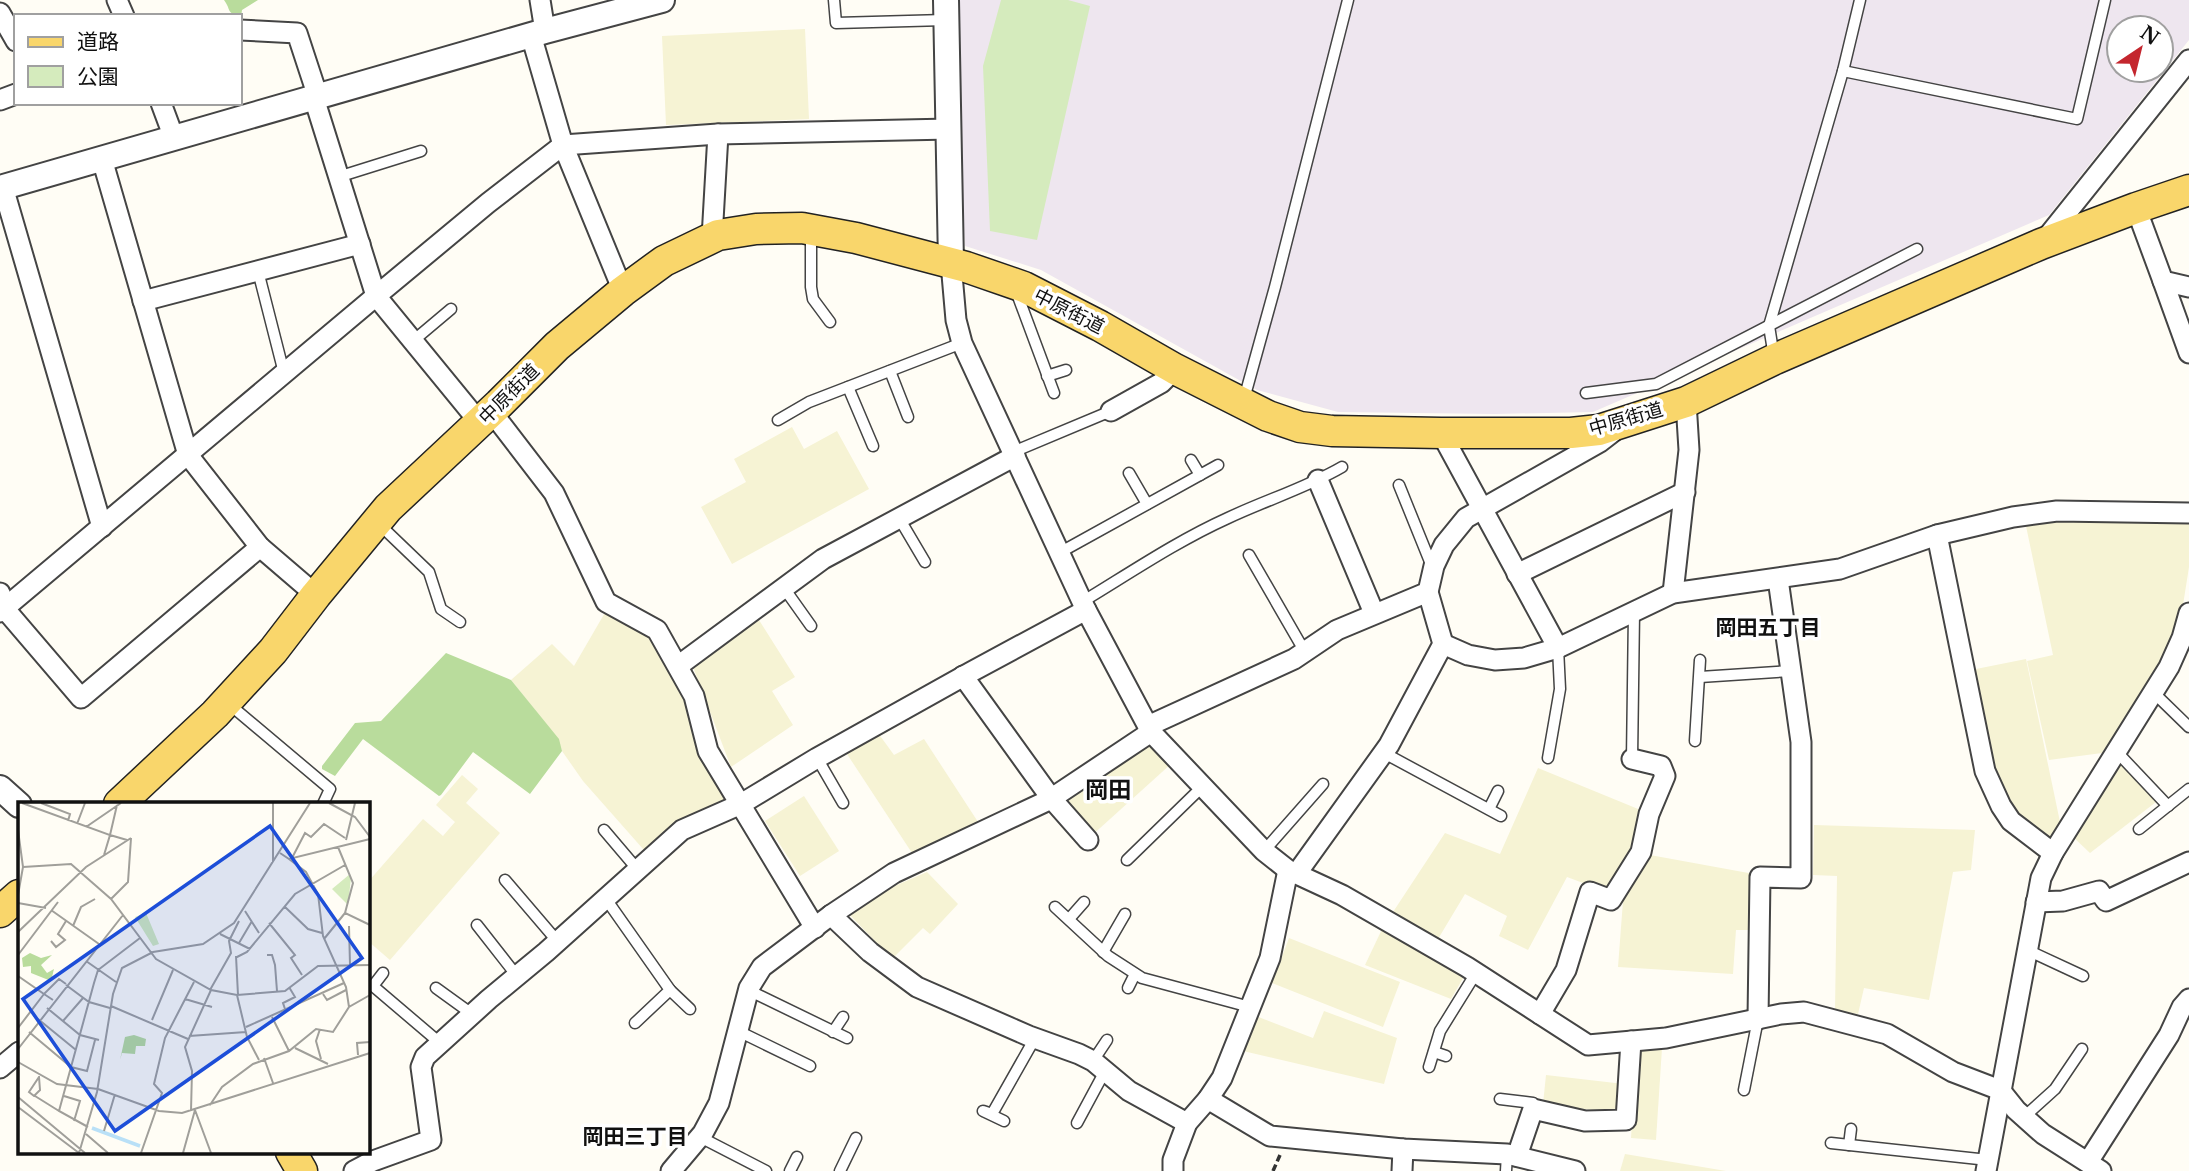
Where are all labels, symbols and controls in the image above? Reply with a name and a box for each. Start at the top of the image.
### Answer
legend [14,14,242,105]
north arrow [2105,14,2175,84]
text: N [2136,21,2163,50]
text: 道路 [77,29,119,55]
text: 公園 [77,64,119,90]
street label: 中原街道 [1030,283,1108,339]
street label: 中原街道 [474,359,544,429]
street label: 中原街道 [1586,397,1666,441]
district label: 岡田五丁目 [1716,615,1821,641]
district label: 岡田 [1085,776,1131,804]
inset map [18,802,369,1154]
district label: 岡田三丁目 [583,1124,688,1150]

